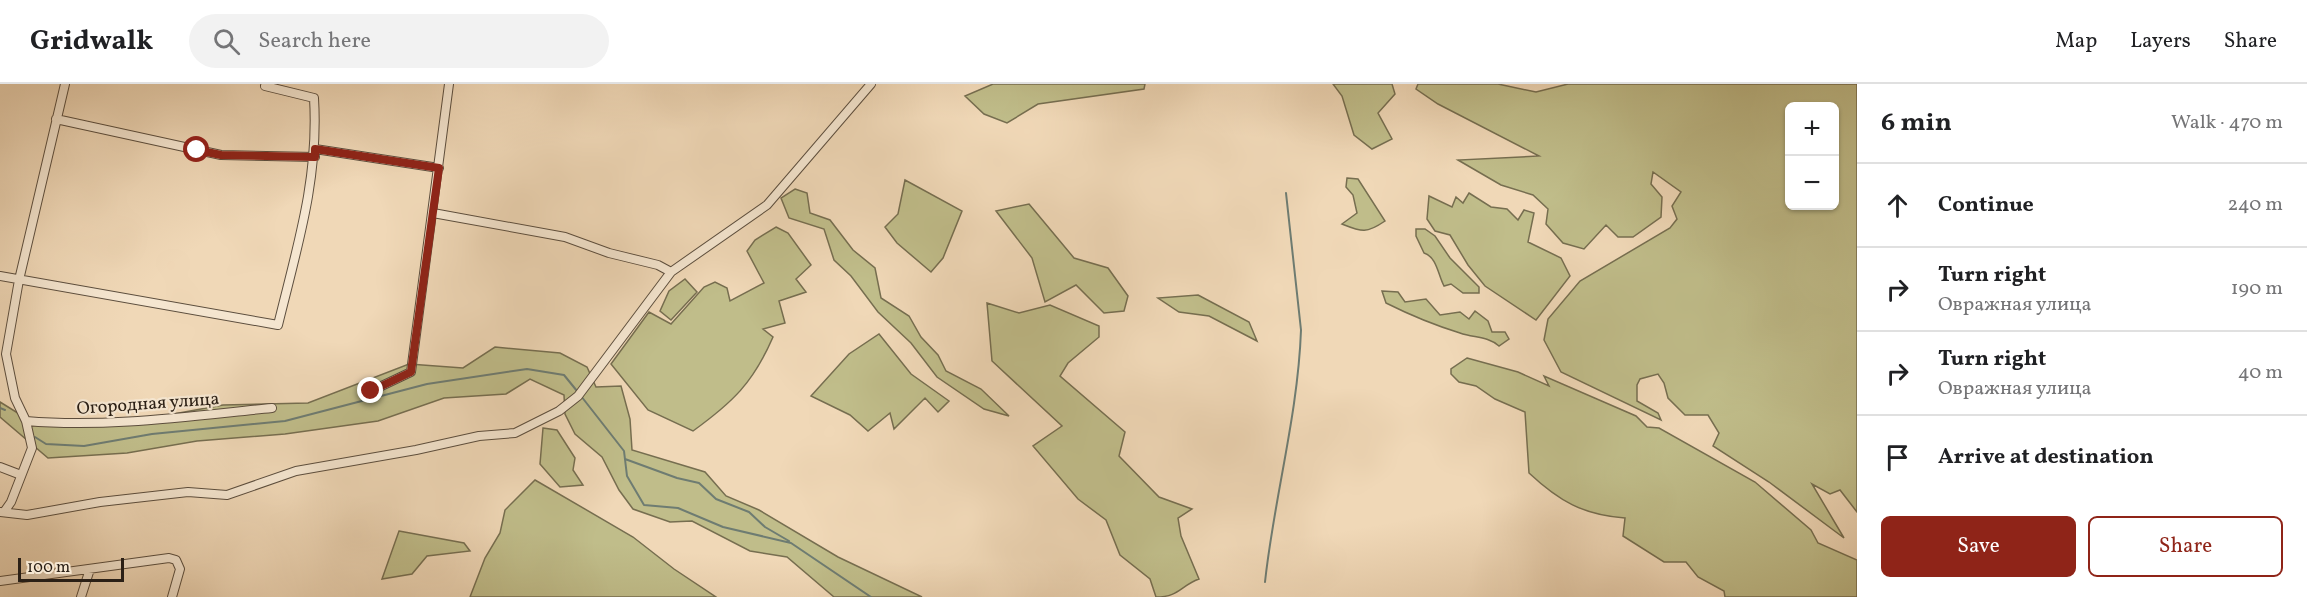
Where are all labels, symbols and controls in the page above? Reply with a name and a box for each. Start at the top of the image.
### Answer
search box [189,14,609,68]
text: Gridwalk [30,22,153,61]
icon: search [210,25,243,58]
text: Search here [258,26,371,57]
text: Map [2055,27,2097,56]
text: Layers [2130,27,2191,56]
text: Share [2224,27,2277,56]
map controls [1785,102,1839,210]
button: + [1785,102,1839,156]
text: 6 min [1881,105,1952,141]
text: Walk · 470 m [2171,109,2283,137]
route start [183,136,209,162]
button: − [1785,156,1839,210]
icon: ahead [1881,189,1914,222]
text: Continue [1938,190,2034,221]
text: 240 m [2228,191,2283,219]
text: Turn right [1938,260,2046,291]
icon: right [1881,273,1914,306]
text: 190 m [2231,275,2283,303]
text: Овражная улица [1938,291,2092,319]
text: Turn right [1938,344,2046,375]
icon: right [1881,357,1914,390]
text: 40 m [2238,359,2283,387]
text: Овражная улица [1938,375,2092,403]
route end [357,377,383,403]
street label: Огородная улица [76,387,220,422]
icon: arrive [1881,441,1914,474]
text: Arrive at destination [1938,442,2154,473]
button: Save [1881,516,2076,577]
button: Share [2088,516,2283,577]
scale bar [18,555,124,582]
text: 100 m [27,557,70,579]

